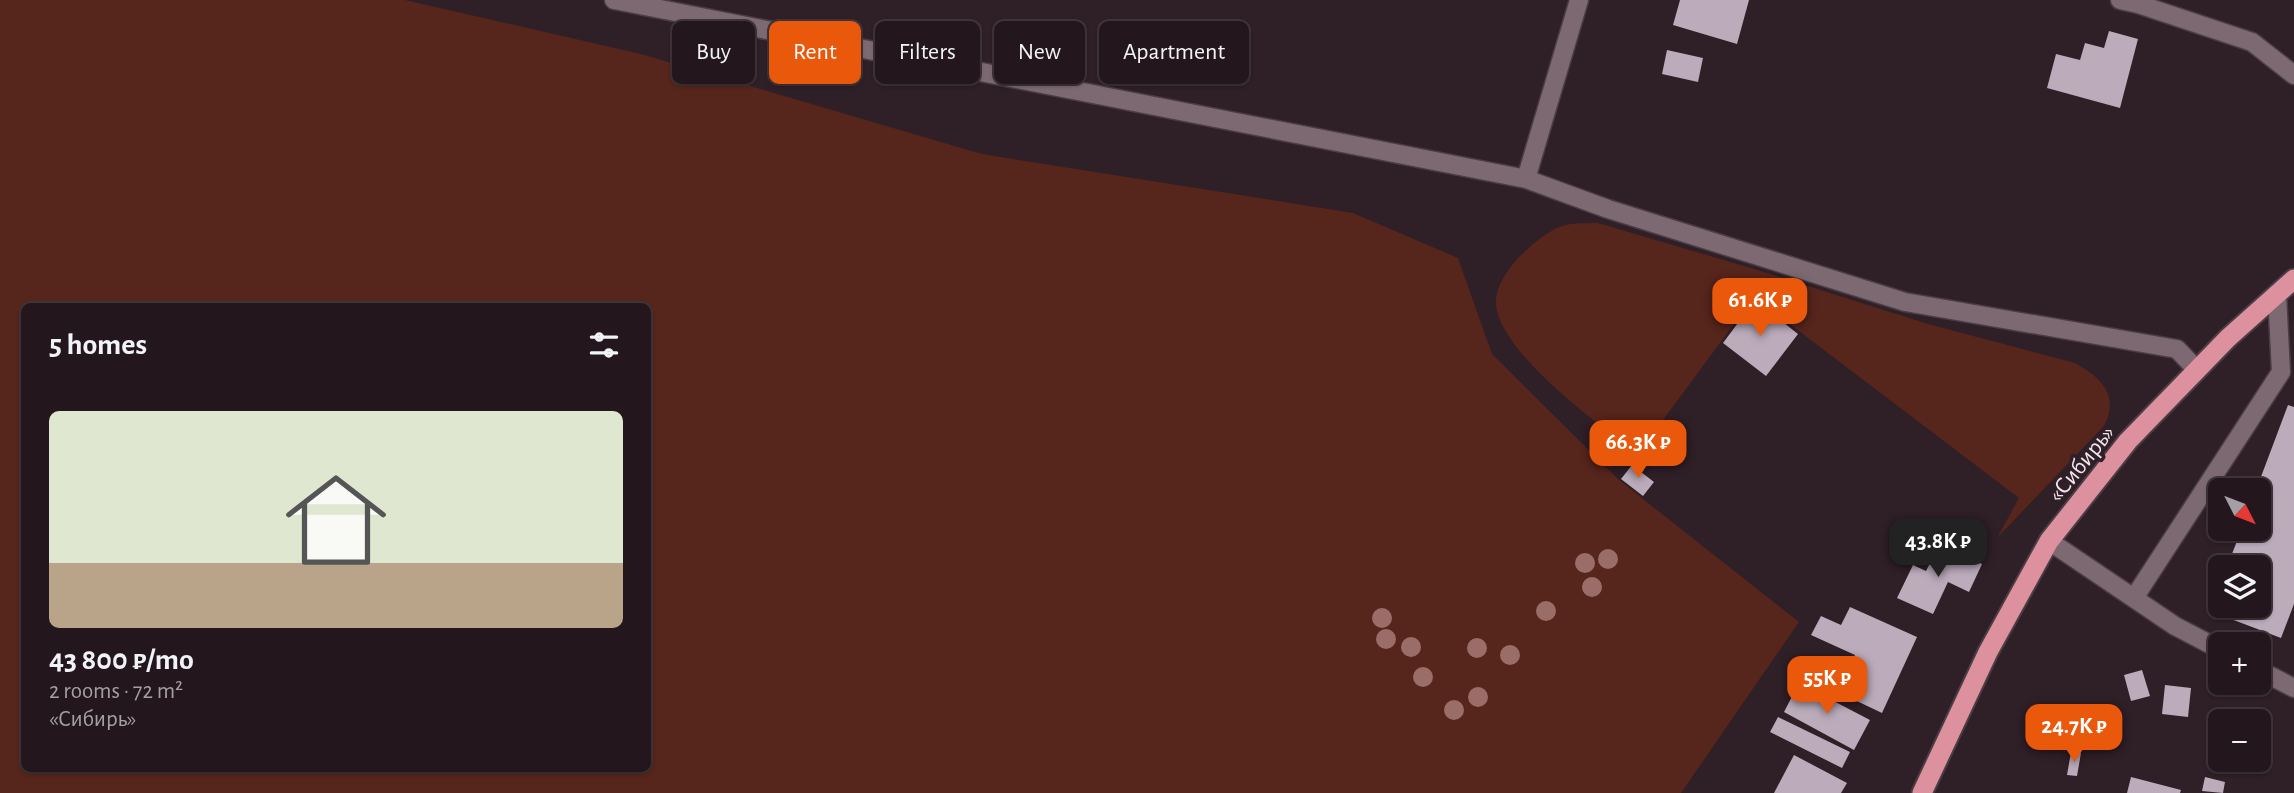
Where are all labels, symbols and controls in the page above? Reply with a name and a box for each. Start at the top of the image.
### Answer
chip: Buy [672,21,755,84]
chip: Rent [769,21,861,84]
chip: Filters [875,21,980,84]
chip: New [994,21,1085,84]
chip: Apartment [1099,21,1249,84]
pin: 61.6K ₽ [1695,278,1825,338]
text: 61.6K ₽ [1728,289,1792,312]
icon: filters [585,326,623,364]
text: 5 homes [49,330,147,360]
pin: 66.3K ₽ [1573,420,1703,480]
street label: «Сибирь» [2044,421,2120,507]
text: 66.3K ₽ [1605,431,1671,454]
icon: home [273,457,399,583]
north arrow [2208,478,2272,541]
map controls [2208,478,2271,772]
pin: 43.8K ₽ [1873,520,2003,579]
text: 43.8K ₽ [1905,530,1971,553]
button: layers [2208,555,2271,618]
button: + [2208,632,2271,695]
text: 43 800 ₽/mo [49,645,194,675]
pin: 55K ₽ [1778,656,1876,716]
text: 55K ₽ [1803,667,1851,690]
text: 2 rooms · 72 m² [49,680,183,703]
pin: 24.7K ₽ [2009,704,2139,764]
text: «Сибирь» [49,708,136,731]
button: − [2208,709,2271,772]
text: 24.7K ₽ [2041,715,2107,738]

